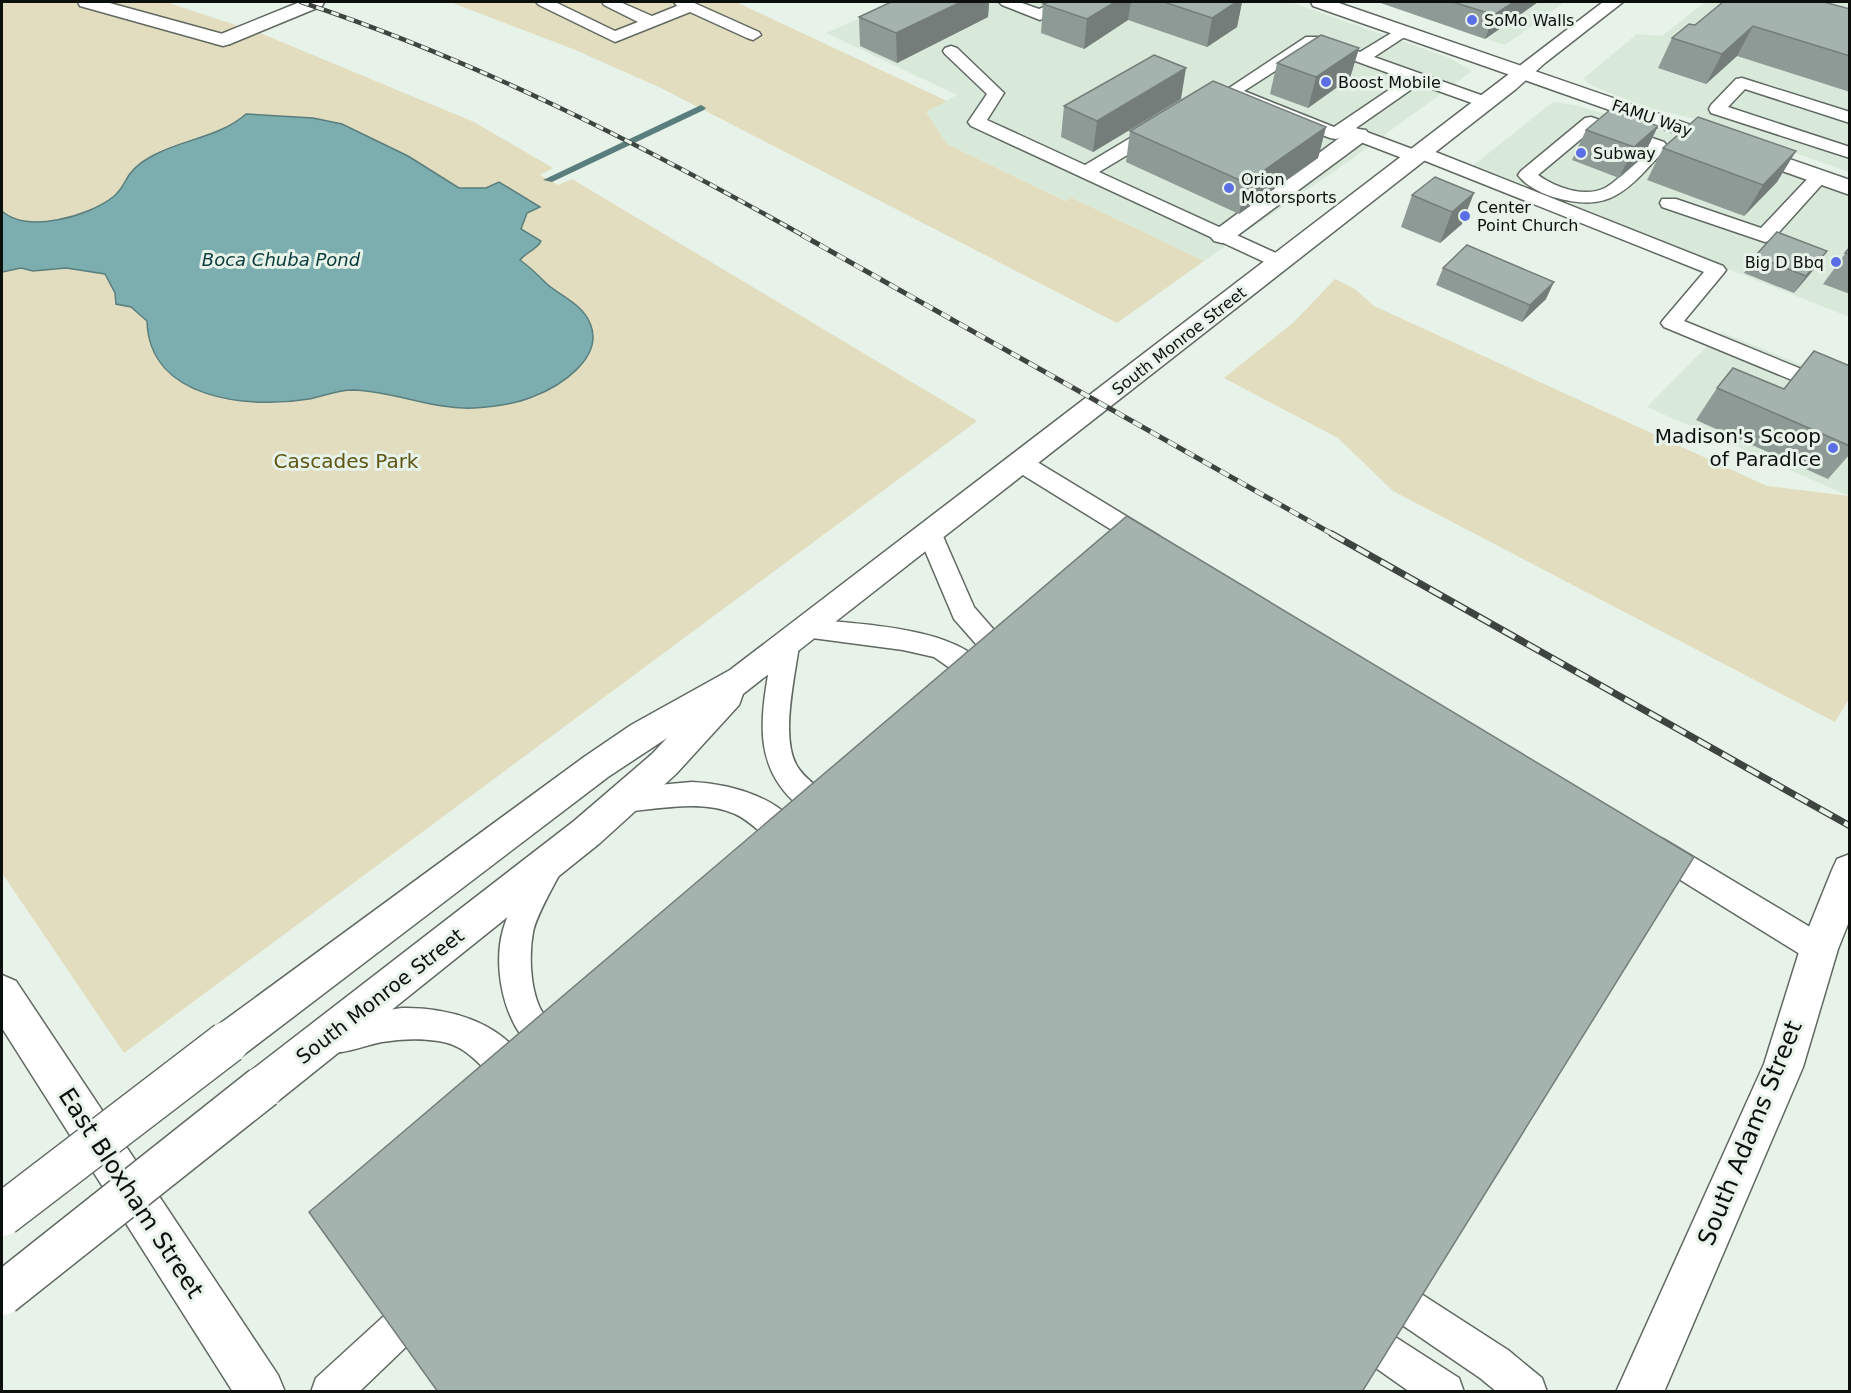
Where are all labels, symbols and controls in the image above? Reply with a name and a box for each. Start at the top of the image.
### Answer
place label: SoMo Walls [1484,11,1574,30]
marker: SoMo Walls [1465,13,1479,27]
place label: Boost Mobile [1338,73,1441,92]
marker: Boost Mobile [1319,75,1333,89]
street label: FAMU Way [1609,95,1695,141]
place label: Subway [1593,144,1656,163]
marker: Subway [1574,146,1588,160]
place label: Orion Motorsports [1241,170,1337,207]
marker: Orion Motorsports [1222,181,1236,195]
place label: Center Point Church [1477,198,1578,235]
marker: Center Point Church [1458,209,1472,223]
water label: Boca Chuba Pond [202,249,361,270]
place label: Big D Bbq [1745,253,1824,272]
marker: Big D Bbq [1829,255,1843,269]
street label: South Monroe Street [1108,283,1250,399]
place label: Madison's Scoop of ParadIce [1655,424,1821,471]
marker: Madison's Scoop of ParadIce [1826,441,1840,455]
park label: Cascades Park [274,449,419,473]
street label: South Monroe Street [291,923,469,1069]
street label: South Adams Street [1692,1017,1808,1249]
street label: East Bloxham Street [53,1083,209,1303]

